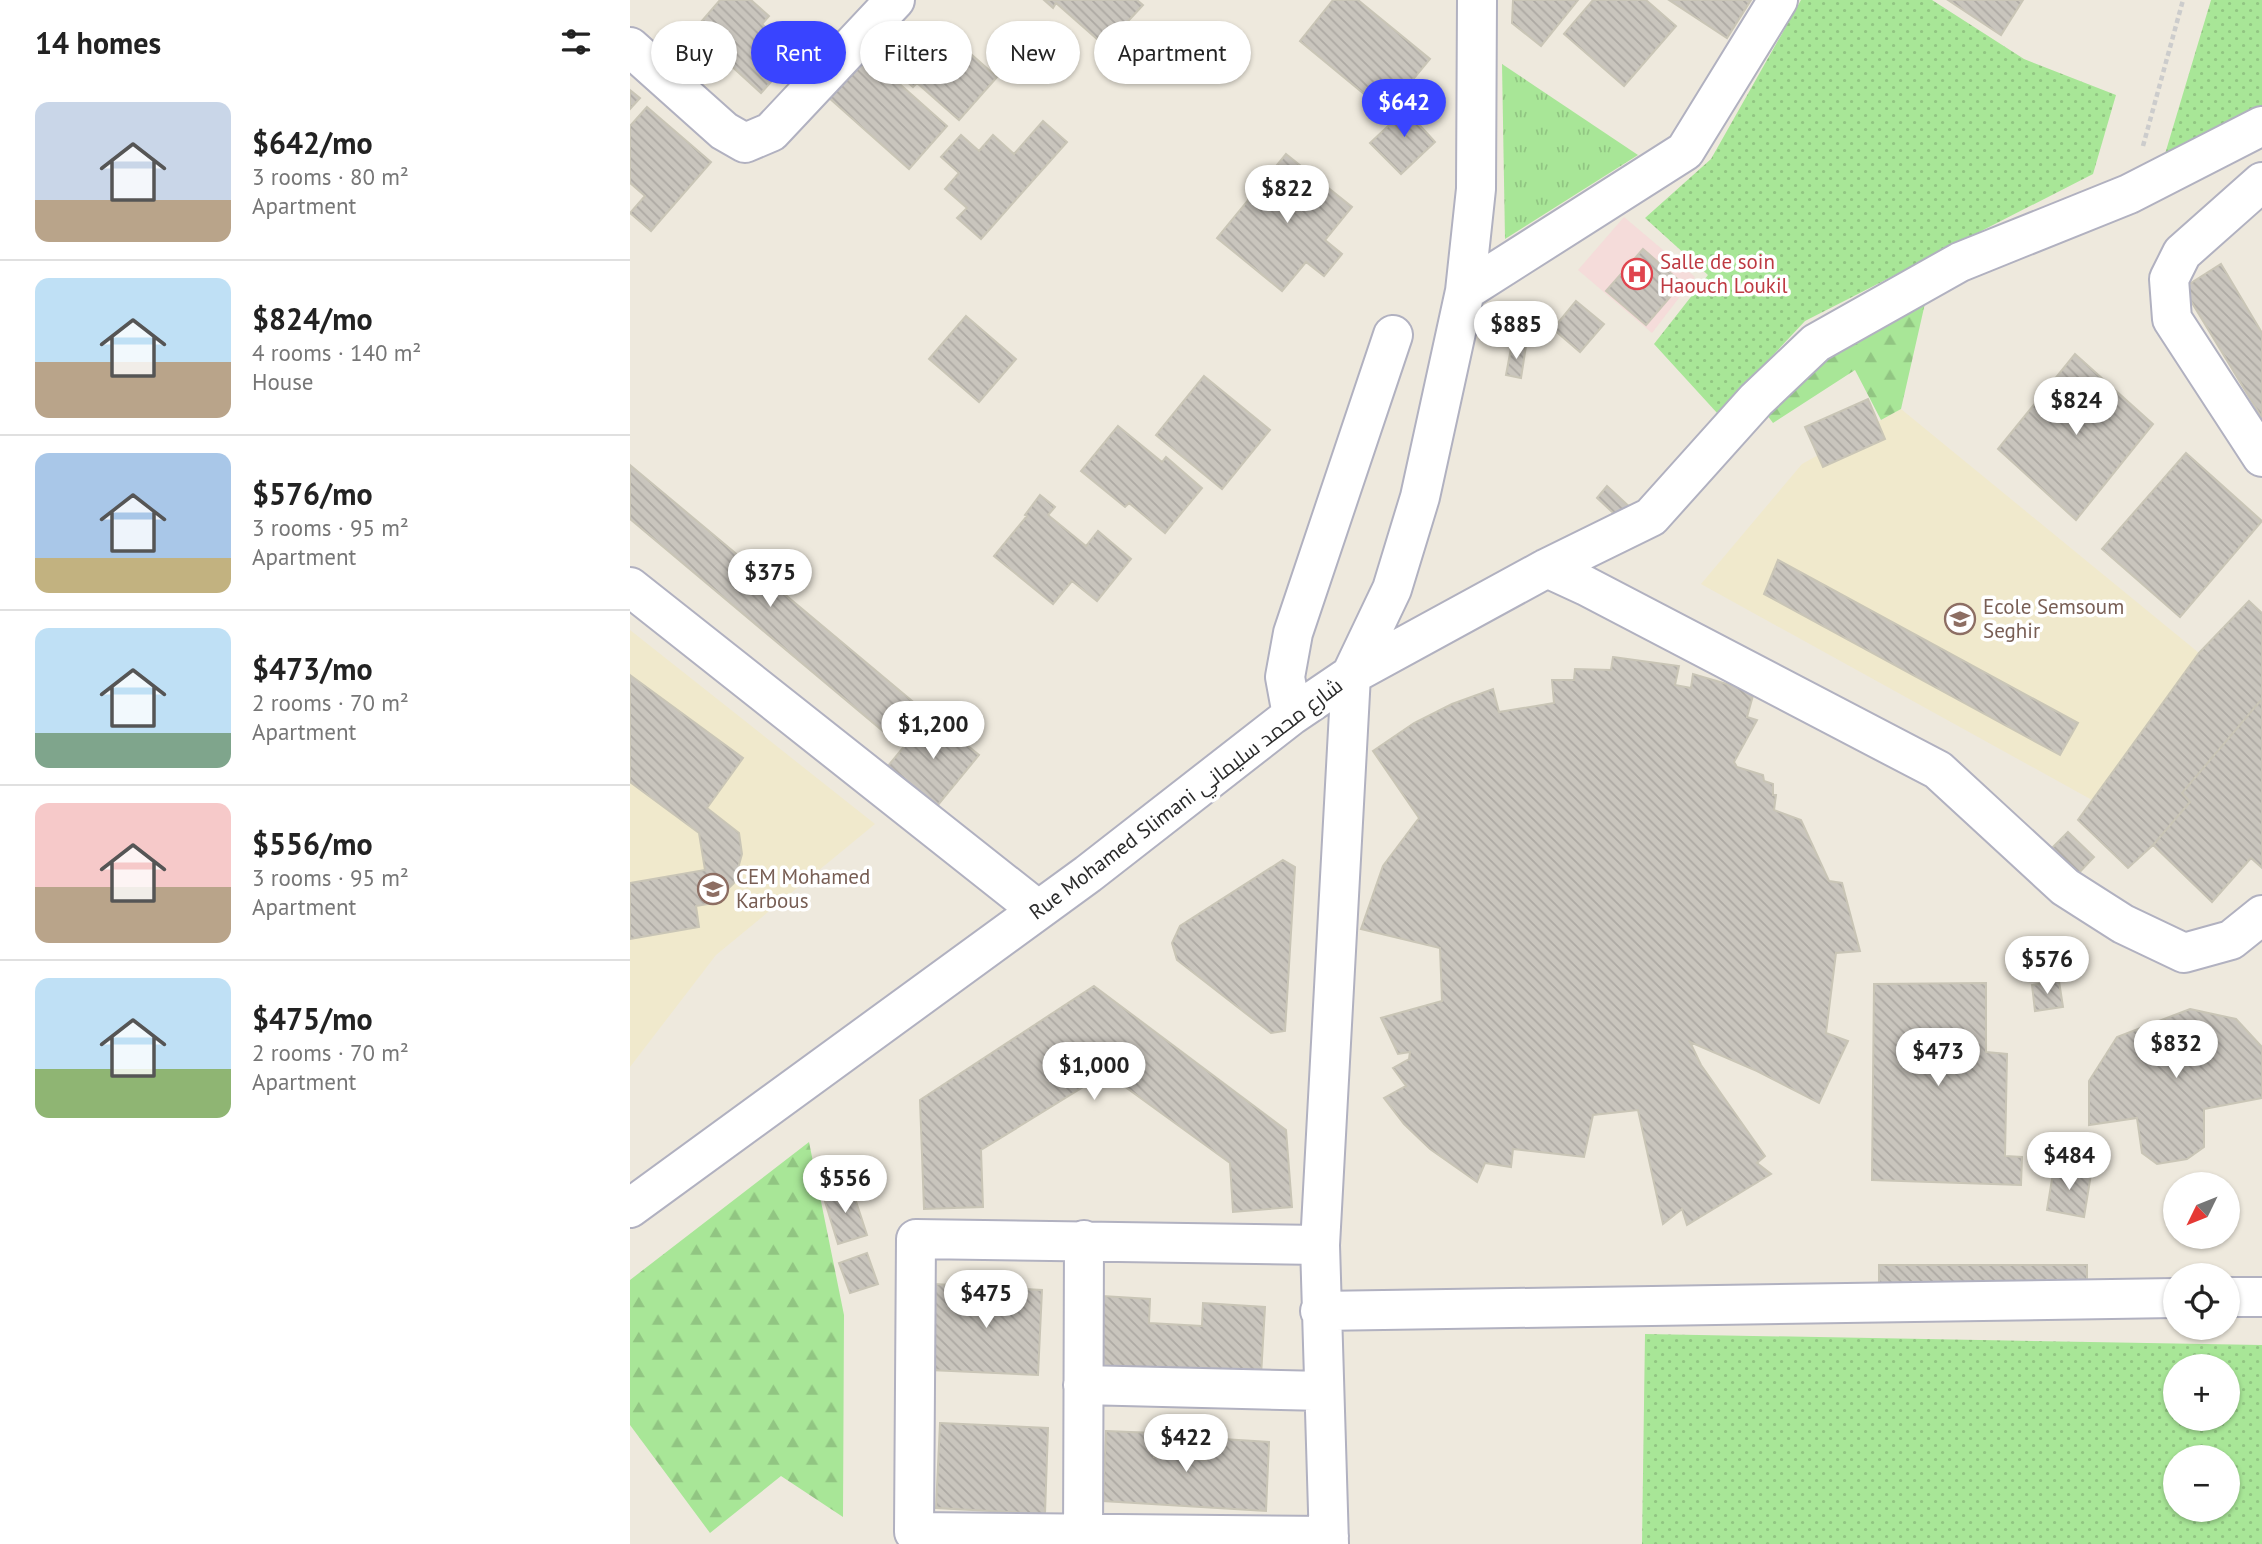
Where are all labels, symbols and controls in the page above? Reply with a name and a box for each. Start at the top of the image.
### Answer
chip: Buy [651,21,737,84]
chip: Rent [751,21,846,84]
chip: Filters [860,21,972,84]
chip: New [986,21,1080,84]
chip: Apartment [1094,21,1251,84]
text: 14 homes [35,23,161,62]
icon: filters [557,23,595,61]
pin: $642 [1363,80,1445,139]
text: $642 [1378,87,1430,116]
text: $642/mo [252,123,373,162]
icon: home [91,130,175,214]
text: 3 rooms · 80 m² [252,162,409,191]
pin: $822 [1246,166,1328,225]
text: $822 [1261,173,1313,202]
text: Apartment [252,191,356,220]
place label: Salle de soin Haouch Loukil [1660,248,1788,299]
hospital icon: Salle de soin Haouch Loukil [1620,257,1654,291]
text: $824/mo [252,299,373,338]
pin: $885 [1475,302,1557,361]
icon: home [91,306,175,390]
text: $885 [1490,309,1542,338]
text: 4 rooms · 140 m² [252,338,421,367]
text: House [252,367,314,396]
pin: $824 [2035,378,2117,437]
text: $824 [2050,385,2102,414]
text: $576/mo [252,474,373,513]
icon: home [91,481,175,565]
text: 3 rooms · 95 m² [252,513,409,542]
text: Apartment [252,542,356,571]
pin: $375 [729,550,811,609]
text: $375 [744,557,796,586]
place label: Ecole Semsoum Seghir [1983,593,2124,644]
school or university icon: Ecole Semsoum Seghir [1943,602,1977,636]
text: $473/mo [252,649,373,688]
icon: home [91,656,175,740]
street label: Rue Mohamed Slimani شارع محمد سليماني [1024,672,1350,928]
text: 2 rooms · 70 m² [252,688,409,717]
pin: $1,200 [876,702,990,761]
text: $1,200 [897,709,969,738]
text: Apartment [252,717,356,746]
text: $556/mo [252,824,373,863]
icon: home [91,831,175,915]
text: 3 rooms · 95 m² [252,863,409,892]
place label: CEM Mohamed Karbous [736,863,870,914]
school or university icon: CEM Mohamed Karbous [696,872,730,906]
text: Apartment [252,892,356,921]
pin: $576 [2006,936,2088,996]
text: $576 [2021,944,2073,973]
text: $475/mo [252,999,373,1038]
icon: home [91,1006,175,1090]
pin: $832 [2135,1020,2217,1080]
pin: $473 [1897,1028,1979,1088]
text: $832 [2150,1028,2202,1057]
text: $473 [1912,1036,1964,1065]
text: 2 rooms · 70 m² [252,1038,409,1067]
pin: $1,000 [1037,1042,1151,1102]
text: $1,000 [1058,1050,1130,1079]
text: Apartment [252,1067,356,1096]
pin: $484 [2028,1132,2110,1192]
text: $484 [2043,1140,2095,1169]
pin: $556 [804,1156,886,1215]
text: $556 [819,1163,871,1192]
north arrow [2163,1172,2240,1250]
map controls [2163,1172,2240,1522]
button: locate [2163,1263,2240,1340]
pin: $475 [945,1270,1027,1330]
text: $475 [960,1278,1012,1307]
button: + [2163,1354,2240,1431]
pin: $422 [1145,1414,1227,1474]
text: $422 [1160,1422,1212,1451]
button: − [2163,1445,2240,1522]

